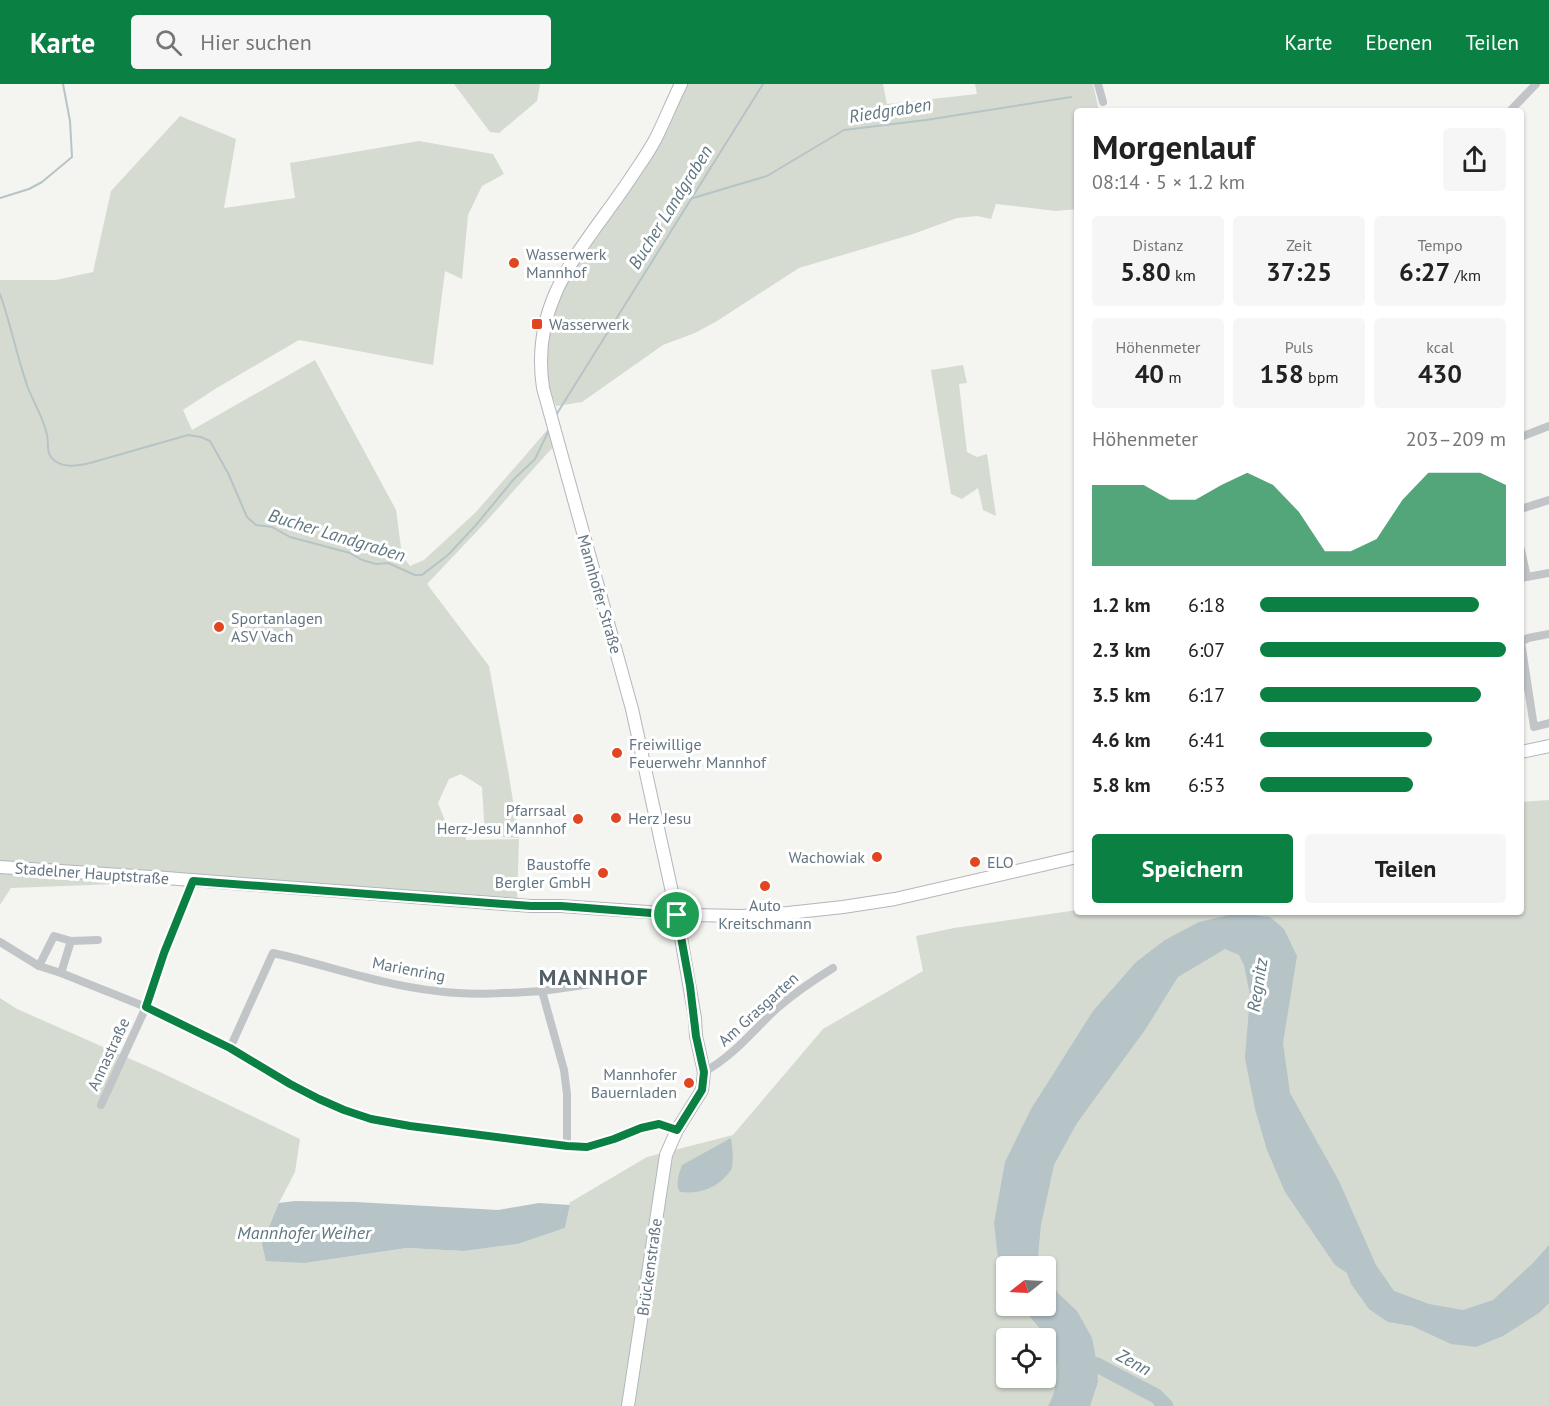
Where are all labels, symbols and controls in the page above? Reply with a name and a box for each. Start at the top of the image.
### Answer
search box [131,15,551,69]
text: Karte [30,24,95,61]
icon: search [152,26,185,59]
text: Hier suchen [200,28,312,56]
text: Karte [1285,29,1333,56]
text: Ebenen [1366,29,1432,56]
text: Teilen [1465,29,1519,56]
water label: Riedgraben [847,92,933,128]
text: Morgenlauf [1092,125,1255,168]
button: share [1443,128,1506,191]
water label: Bucher Landgraben [623,141,717,273]
text: 08:14 · 5 × 1.2 km [1092,169,1245,195]
text: Distanz [1133,235,1183,255]
text: Zeit [1286,235,1312,255]
text: Tempo [1417,235,1463,255]
place label: Wasserwerk Mannhof [526,244,607,282]
text: 5.80 [1120,255,1171,288]
text: 37:25 [1266,255,1332,288]
text: 6:27 [1399,255,1450,288]
marker: Wasserwerk Mannhof [507,256,521,270]
text: km [1171,265,1196,285]
text: /km [1450,265,1481,285]
place label: Wasserwerk [549,314,630,334]
marker: Wasserwerk [530,317,544,331]
text: Höhenmeter [1116,337,1200,357]
text: Puls [1285,337,1313,357]
text: kcal [1426,337,1454,357]
text: 40 [1135,357,1164,390]
text: 158 [1260,357,1304,390]
text: 430 [1418,357,1462,390]
text: m [1164,367,1181,387]
text: bpm [1304,367,1338,387]
text: Höhenmeter [1092,426,1198,452]
text: 203–209 m [1406,426,1506,452]
water label: Bucher Landgraben [266,503,408,567]
street label: Mannhofer Straße [573,532,627,656]
text: 1.2 km [1092,592,1151,618]
text: 6:18 [1188,592,1225,618]
place label: Sportanlagen ASV Vach [231,608,323,646]
marker: Sportanlagen ASV Vach [212,620,226,634]
text: 2.3 km [1092,637,1151,663]
text: 6:07 [1188,637,1225,663]
text: 3.5 km [1092,682,1151,708]
text: 6:17 [1188,682,1225,708]
text: 4.6 km [1092,727,1151,753]
text: 6:41 [1188,727,1225,753]
place label: Freiwillige Feuerwehr Mannhof [629,734,767,772]
marker: Freiwillige Feuerwehr Mannhof [610,746,624,760]
text: 5.8 km [1092,772,1151,798]
text: 6:53 [1188,772,1225,798]
place label: Pfarrsaal Herz-Jesu Mannhof [437,800,567,838]
place label: Herz Jesu [628,808,691,828]
marker: Herz Jesu [609,811,623,825]
marker: Pfarrsaal Herz-Jesu Mannhof [571,812,585,826]
button: Speichern [1092,834,1293,903]
button: Teilen [1305,834,1506,903]
place label: Wachowiak [788,847,865,867]
marker: Wachowiak [870,850,884,864]
place label: ELO [987,852,1014,872]
place label: Baustoffe Bergler GmbH [495,854,591,892]
marker: ELO [968,855,982,869]
street label: Stadelner Hauptstraße [14,858,170,888]
marker: Baustoffe Bergler GmbH [596,866,610,880]
marker: Auto Kreitschmann [758,879,772,893]
pin [651,889,702,940]
place label: Auto Kreitschmann [718,895,812,933]
icon: arrive [660,898,693,931]
street label: Marienring [371,952,447,986]
water label: Regnitz [1241,956,1273,1014]
district label: MANNHOF [539,963,649,991]
street label: Am Grasgarten [714,968,802,1050]
street label: Annastraße [82,1014,134,1094]
place label: Mannhofer Bauernladen [591,1064,678,1102]
marker: Mannhofer Bauernladen [682,1076,696,1090]
street label: Brückenstraße [632,1217,666,1317]
water label: Mannhofer Weiher [237,1221,372,1244]
north arrow [996,1256,1056,1316]
map controls [996,1256,1056,1388]
button: locate [996,1328,1056,1388]
water label: Zenn [1112,1343,1155,1381]

